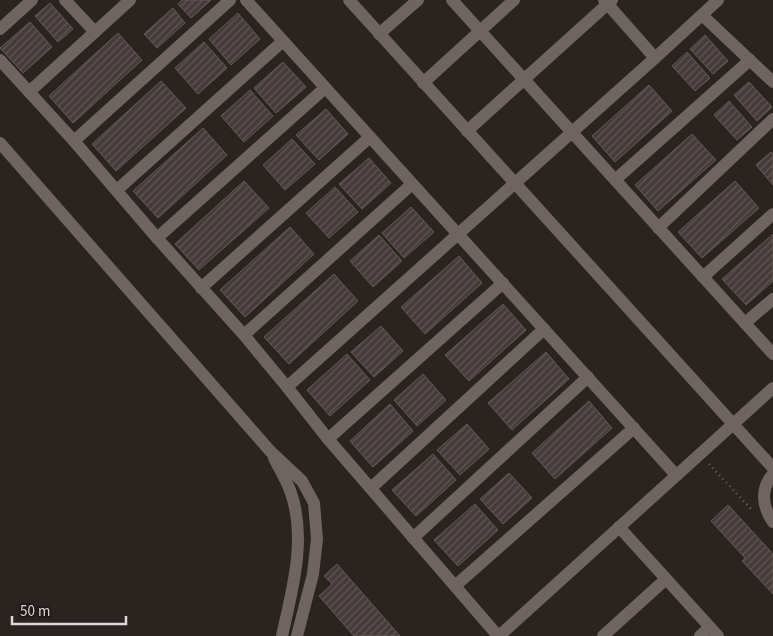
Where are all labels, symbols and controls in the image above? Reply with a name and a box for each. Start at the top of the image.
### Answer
scale bar [12,594,126,626]
text: 50 m [20,601,50,622]

